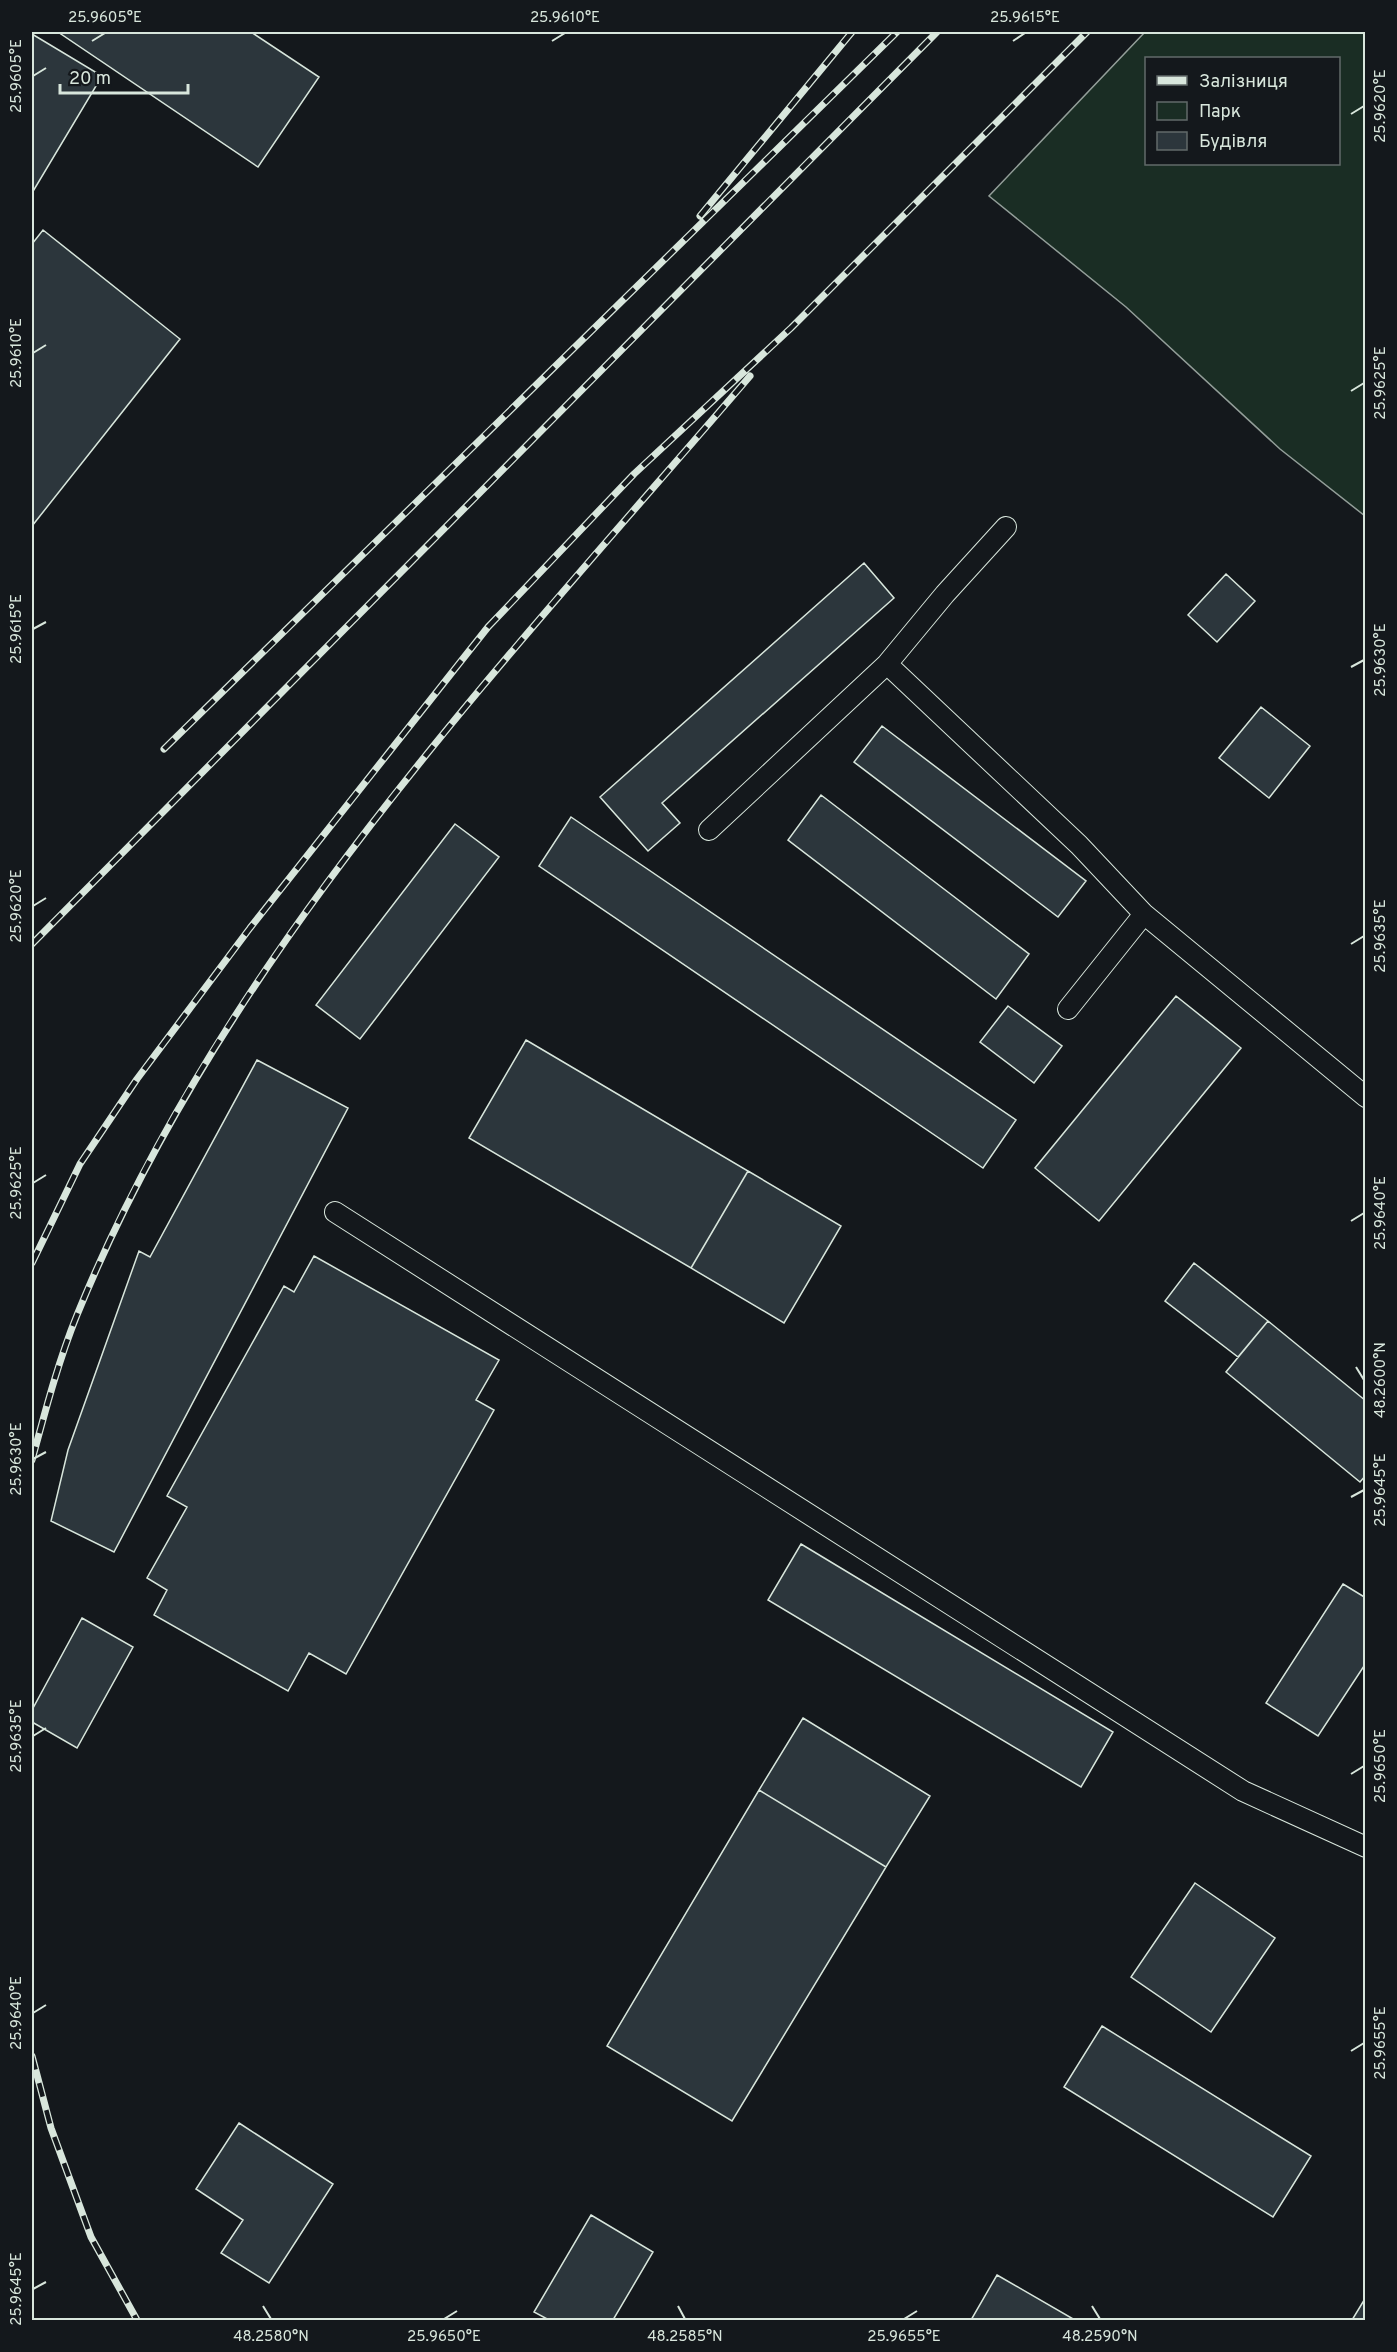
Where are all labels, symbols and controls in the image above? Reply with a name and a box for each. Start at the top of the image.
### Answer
text: 25.9605°E [68,9,142,28]
text: 25.9610°E [530,9,600,28]
text: 25.9615°E [990,9,1060,28]
text: 25.9605°E [8,39,27,113]
scale bar [60,57,188,95]
legend [1145,57,1340,165]
text: 20 m [69,68,111,91]
text: 25.9620°E [1372,69,1391,143]
text: Залізниця [1199,71,1288,94]
text: Парк [1199,101,1241,124]
text: Будівля [1199,131,1267,154]
text: 25.9610°E [8,318,27,388]
text: 25.9625°E [1372,346,1391,420]
text: 25.9615°E [8,594,27,664]
text: 25.9630°E [1372,623,1391,697]
text: 25.9620°E [8,869,27,943]
text: 25.9635°E [1372,899,1391,973]
text: 25.9625°E [8,1146,27,1220]
text: 25.9640°E [1372,1176,1391,1250]
text: 48.2600°N [1372,1342,1391,1418]
text: 25.9630°E [8,1422,27,1496]
text: 25.9645°E [1372,1453,1391,1527]
text: 25.9635°E [8,1699,27,1773]
text: 25.9650°E [1372,1729,1391,1803]
text: 25.9640°E [8,1976,27,2050]
text: 25.9655°E [1372,2006,1391,2080]
text: 25.9645°E [8,2252,27,2326]
text: 48.2580°N [233,2328,309,2347]
text: 25.9650°E [407,2328,481,2347]
text: 48.2585°N [647,2328,723,2347]
text: 25.9655°E [867,2328,941,2347]
text: 48.2590°N [1062,2328,1138,2347]

